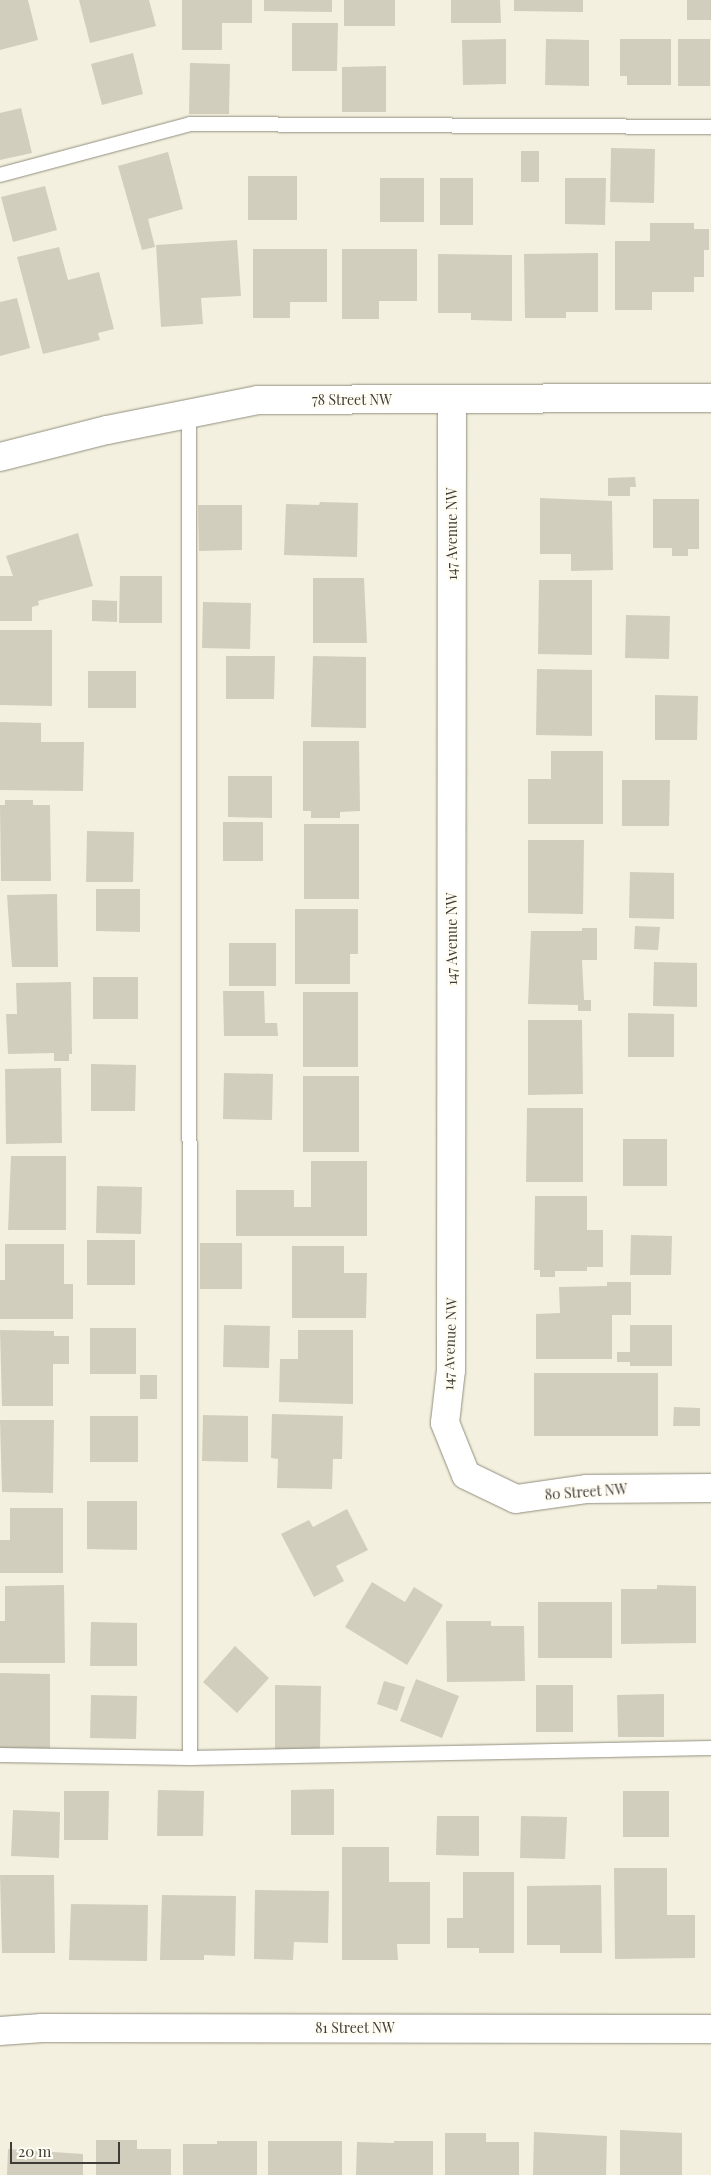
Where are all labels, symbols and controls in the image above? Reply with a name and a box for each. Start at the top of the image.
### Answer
street label: 78 Street NW [312,392,392,408]
street label: 147 Avenue NW [444,487,460,581]
street label: 147 Avenue NW [444,892,460,986]
street label: 147 Avenue NW [440,1297,460,1391]
street label: 80 Street NW [544,1481,628,1503]
street label: 81 Street NW [315,2020,395,2036]
scale bar [12,2132,122,2164]
text: 20 m [18,2141,51,2161]

